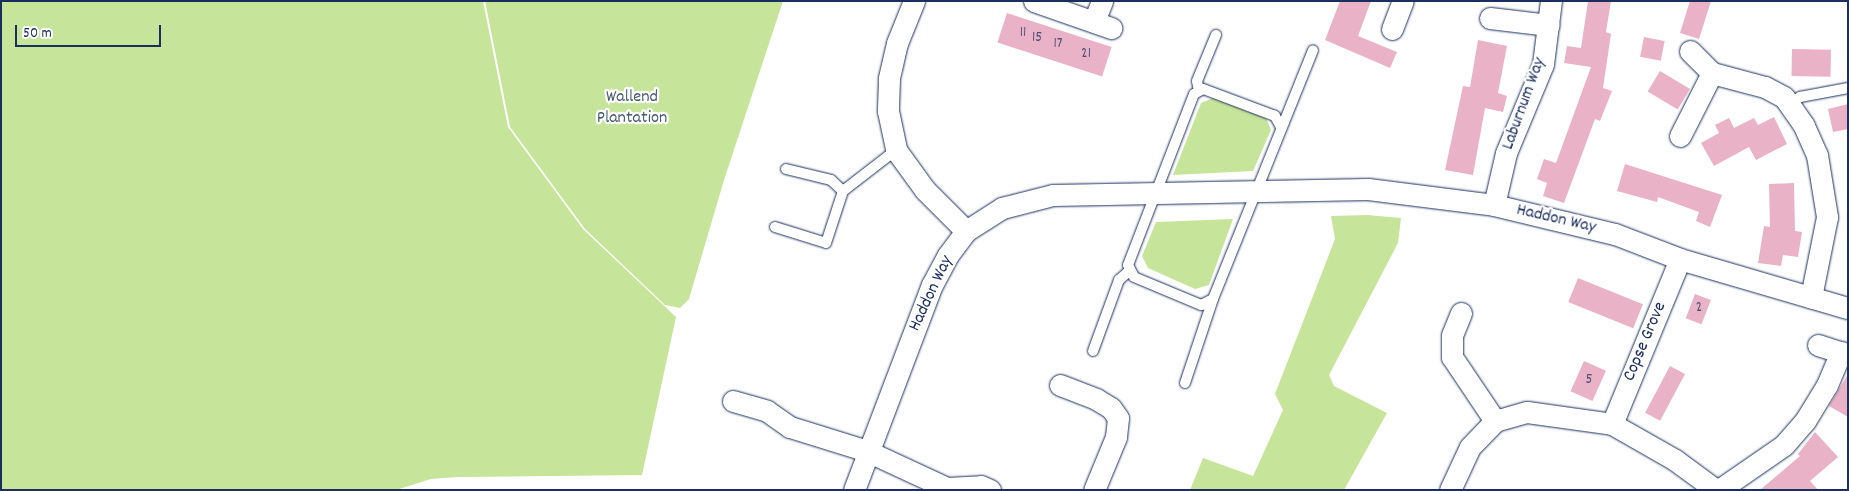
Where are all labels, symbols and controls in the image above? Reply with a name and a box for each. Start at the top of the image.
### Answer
scale bar [18,15,164,47]
text: 50 m [23,23,52,45]
house number: 11 [1020,25,1026,43]
house number: 15 [1032,30,1042,48]
house number: 17 [1053,36,1063,54]
house number: 21 [1081,46,1091,64]
street label: Laburnum Way [1498,55,1552,153]
park label: Wallend Plantation [597,88,667,130]
street label: Haddon Way [1514,200,1598,240]
street label: Haddon Way [905,253,959,335]
street label: Copse Grove [1620,299,1672,385]
house number: 2 [1696,300,1702,318]
house number: 5 [1586,372,1592,390]

